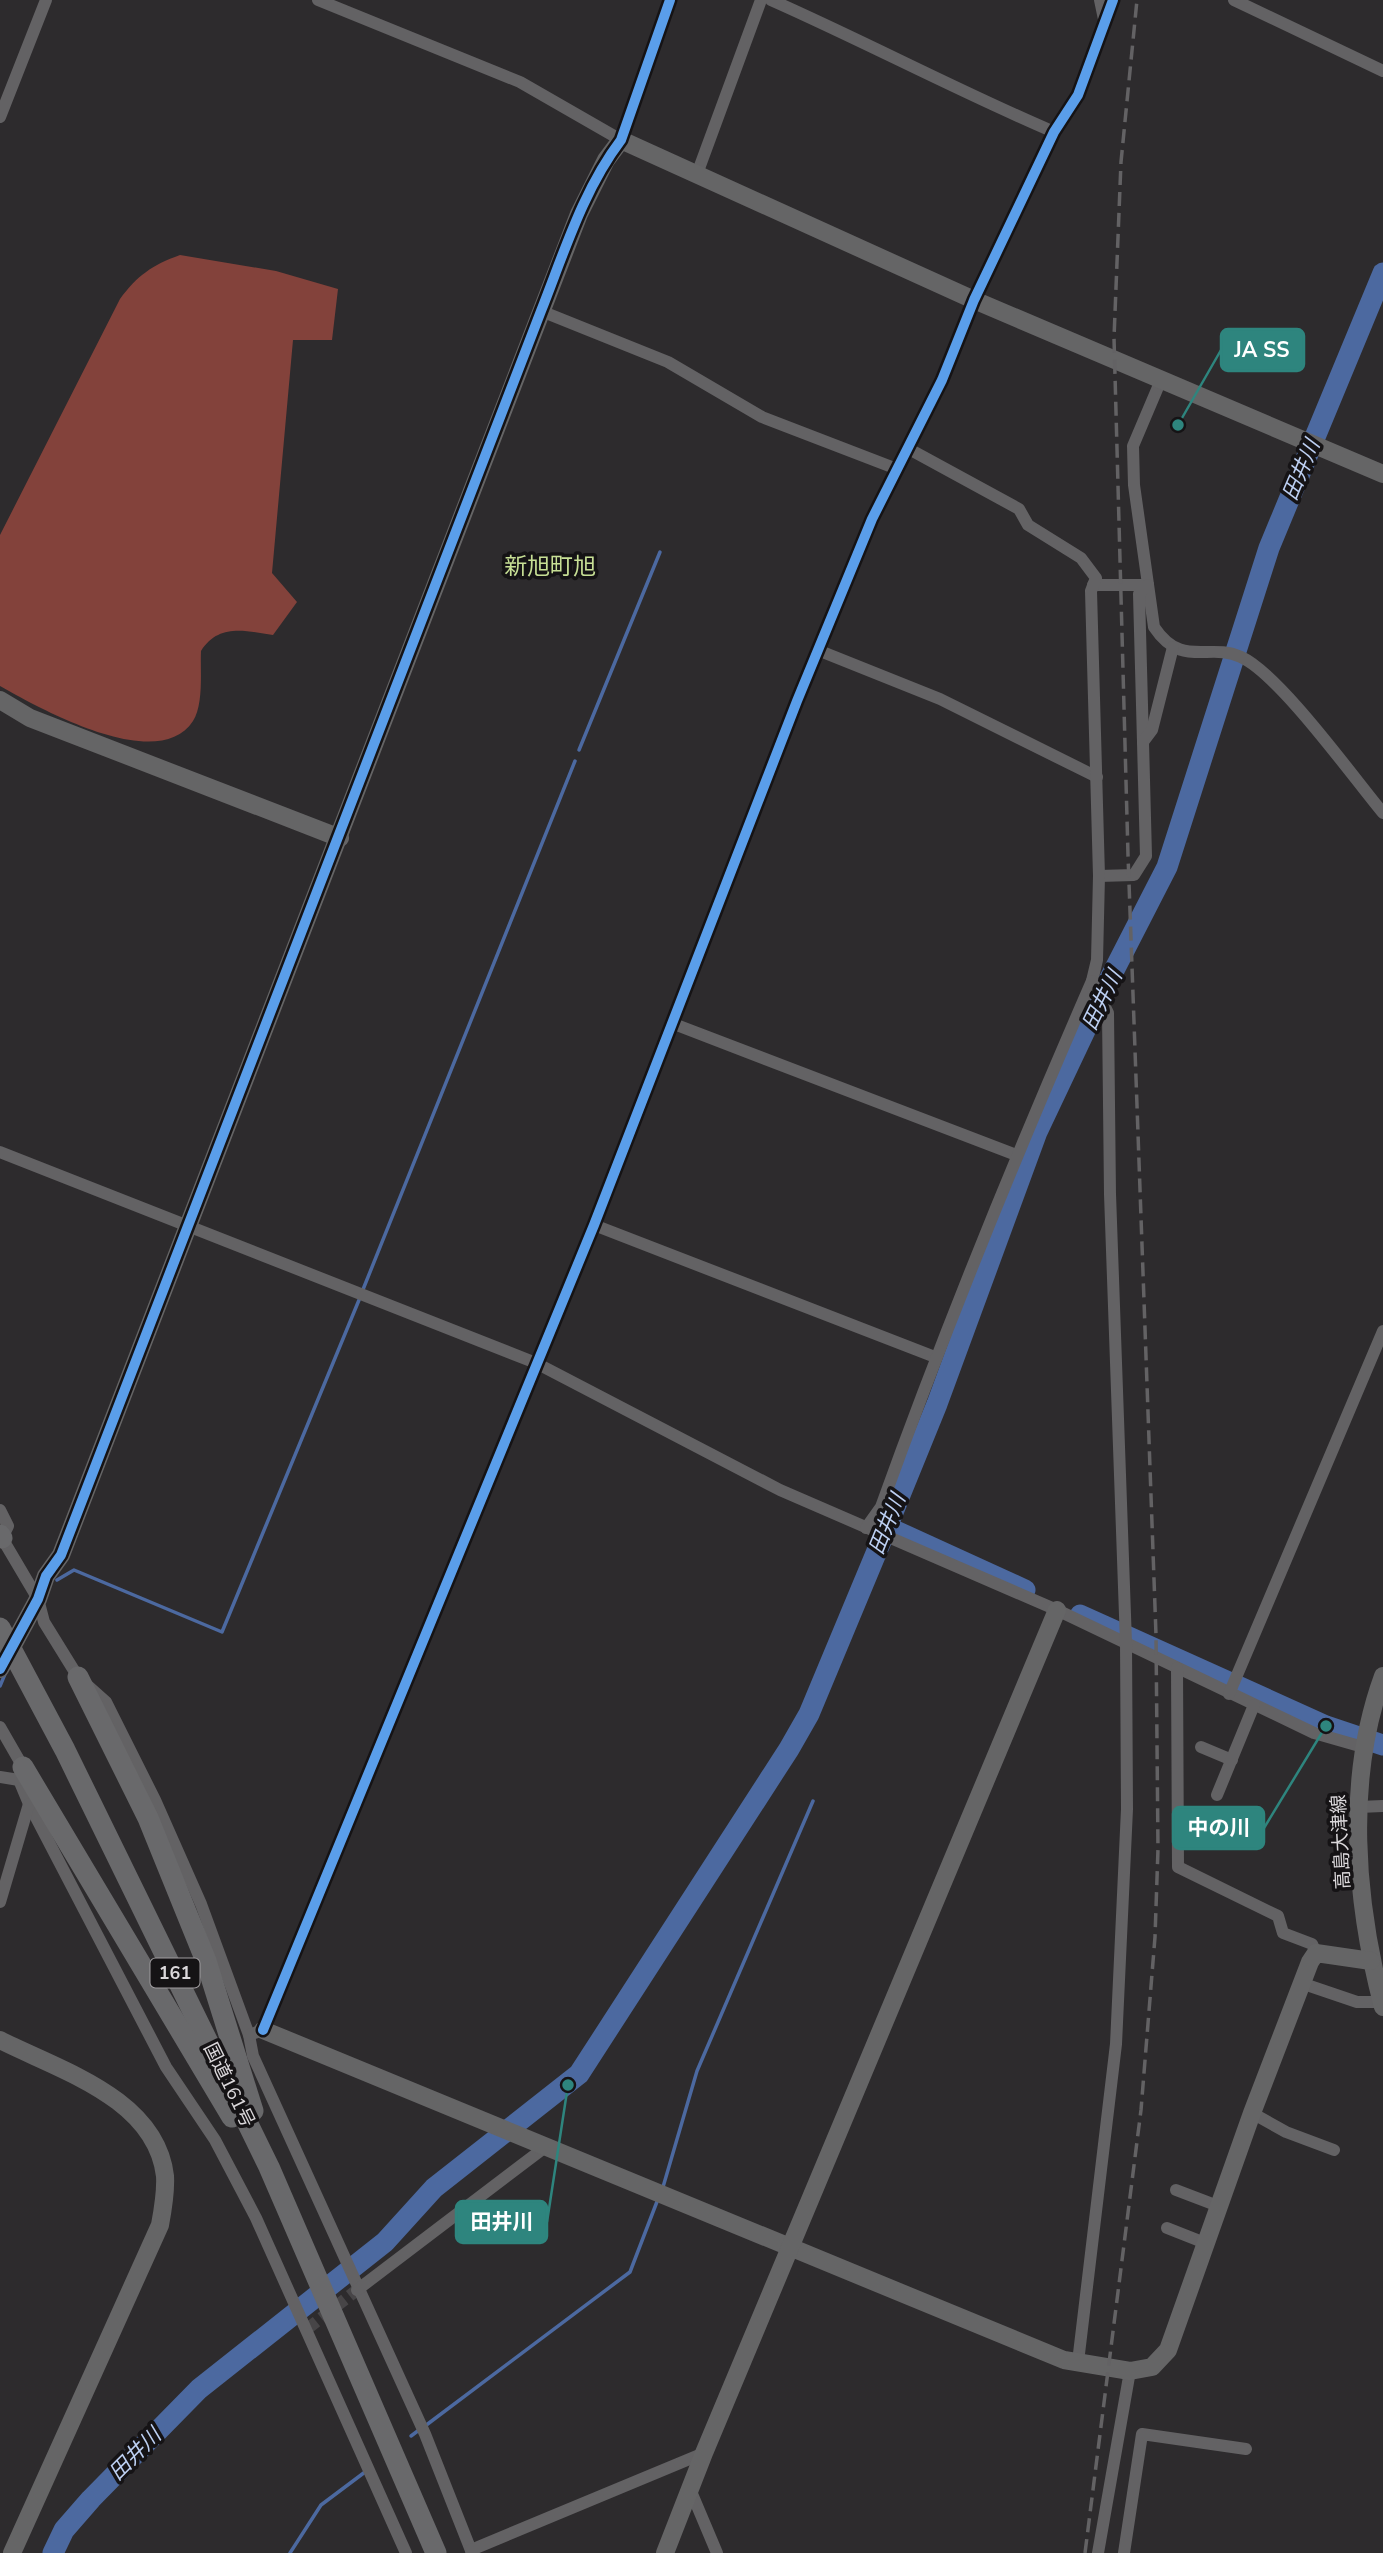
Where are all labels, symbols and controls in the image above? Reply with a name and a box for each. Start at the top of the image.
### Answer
callout: JA SS [1221,329,1304,371]
text: JA SS [1233,336,1290,364]
water label: 田井川 [1276,434,1327,504]
district label: 新旭町旭 [504,551,596,582]
water label: 田井川 [1076,964,1129,1034]
water label: 田井川 [862,1488,913,1558]
street label: 高島大津線 [1326,1794,1356,1890]
callout: 中の川 [1173,1807,1264,1849]
text: 中の川 [1188,1814,1251,1842]
road number: 161 [150,1958,200,1987]
street label: 国道161号 [197,2038,261,2132]
callout: 田井川 [456,2201,547,2243]
text: 田井川 [471,2208,534,2236]
water label: 田井川 [103,2420,169,2486]

